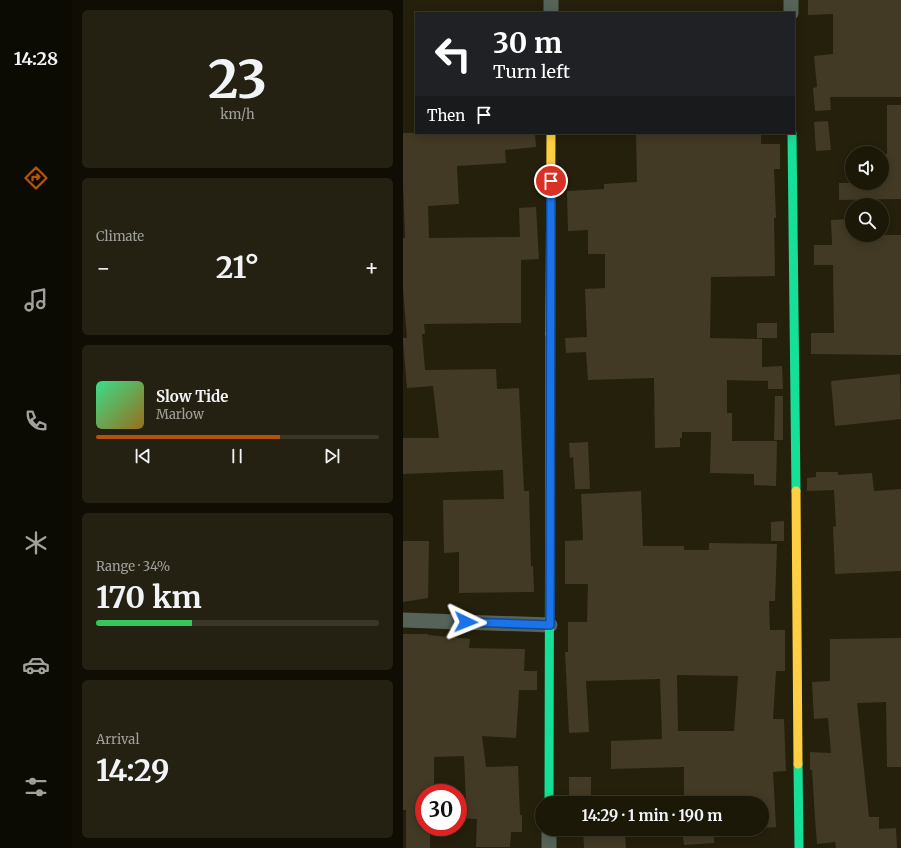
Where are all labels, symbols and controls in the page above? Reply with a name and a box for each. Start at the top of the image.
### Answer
text: 30 m [493,25,562,61]
icon: left [427,28,479,80]
text: 14:28 [14,47,58,70]
text: 23 [208,47,267,112]
text: Turn left [493,60,570,83]
icon: arrive [473,104,495,126]
text: km/h [220,106,255,123]
text: Then [427,106,465,125]
map controls [845,146,889,242]
button: sound [845,146,889,190]
icon: directions [22,164,50,192]
pin [534,164,568,198]
icon: arrive [540,170,562,192]
button: search [845,198,889,242]
text: Climate [96,228,144,245]
text: 21° [216,248,259,286]
text: − [96,254,111,282]
text: + [364,254,379,282]
icon: music [22,286,50,314]
text: Slow Tide [156,387,228,406]
text: Marlow [156,406,204,423]
icon: phone [22,407,50,435]
icon: previous [132,445,154,467]
icon: pause [226,445,248,467]
icon: next [321,445,343,467]
icon: climate [22,529,50,557]
text: Range · 34% [96,558,170,575]
text: 170 km [96,578,202,616]
position arrow [445,601,487,643]
icon: car [22,651,50,679]
text: Arrival [96,731,139,748]
text: 14:29 [96,751,170,789]
icon: filters [22,773,50,801]
speed limit sign: 30 [415,784,467,836]
text: 14:29 · 1 min · 190 m [582,806,722,825]

